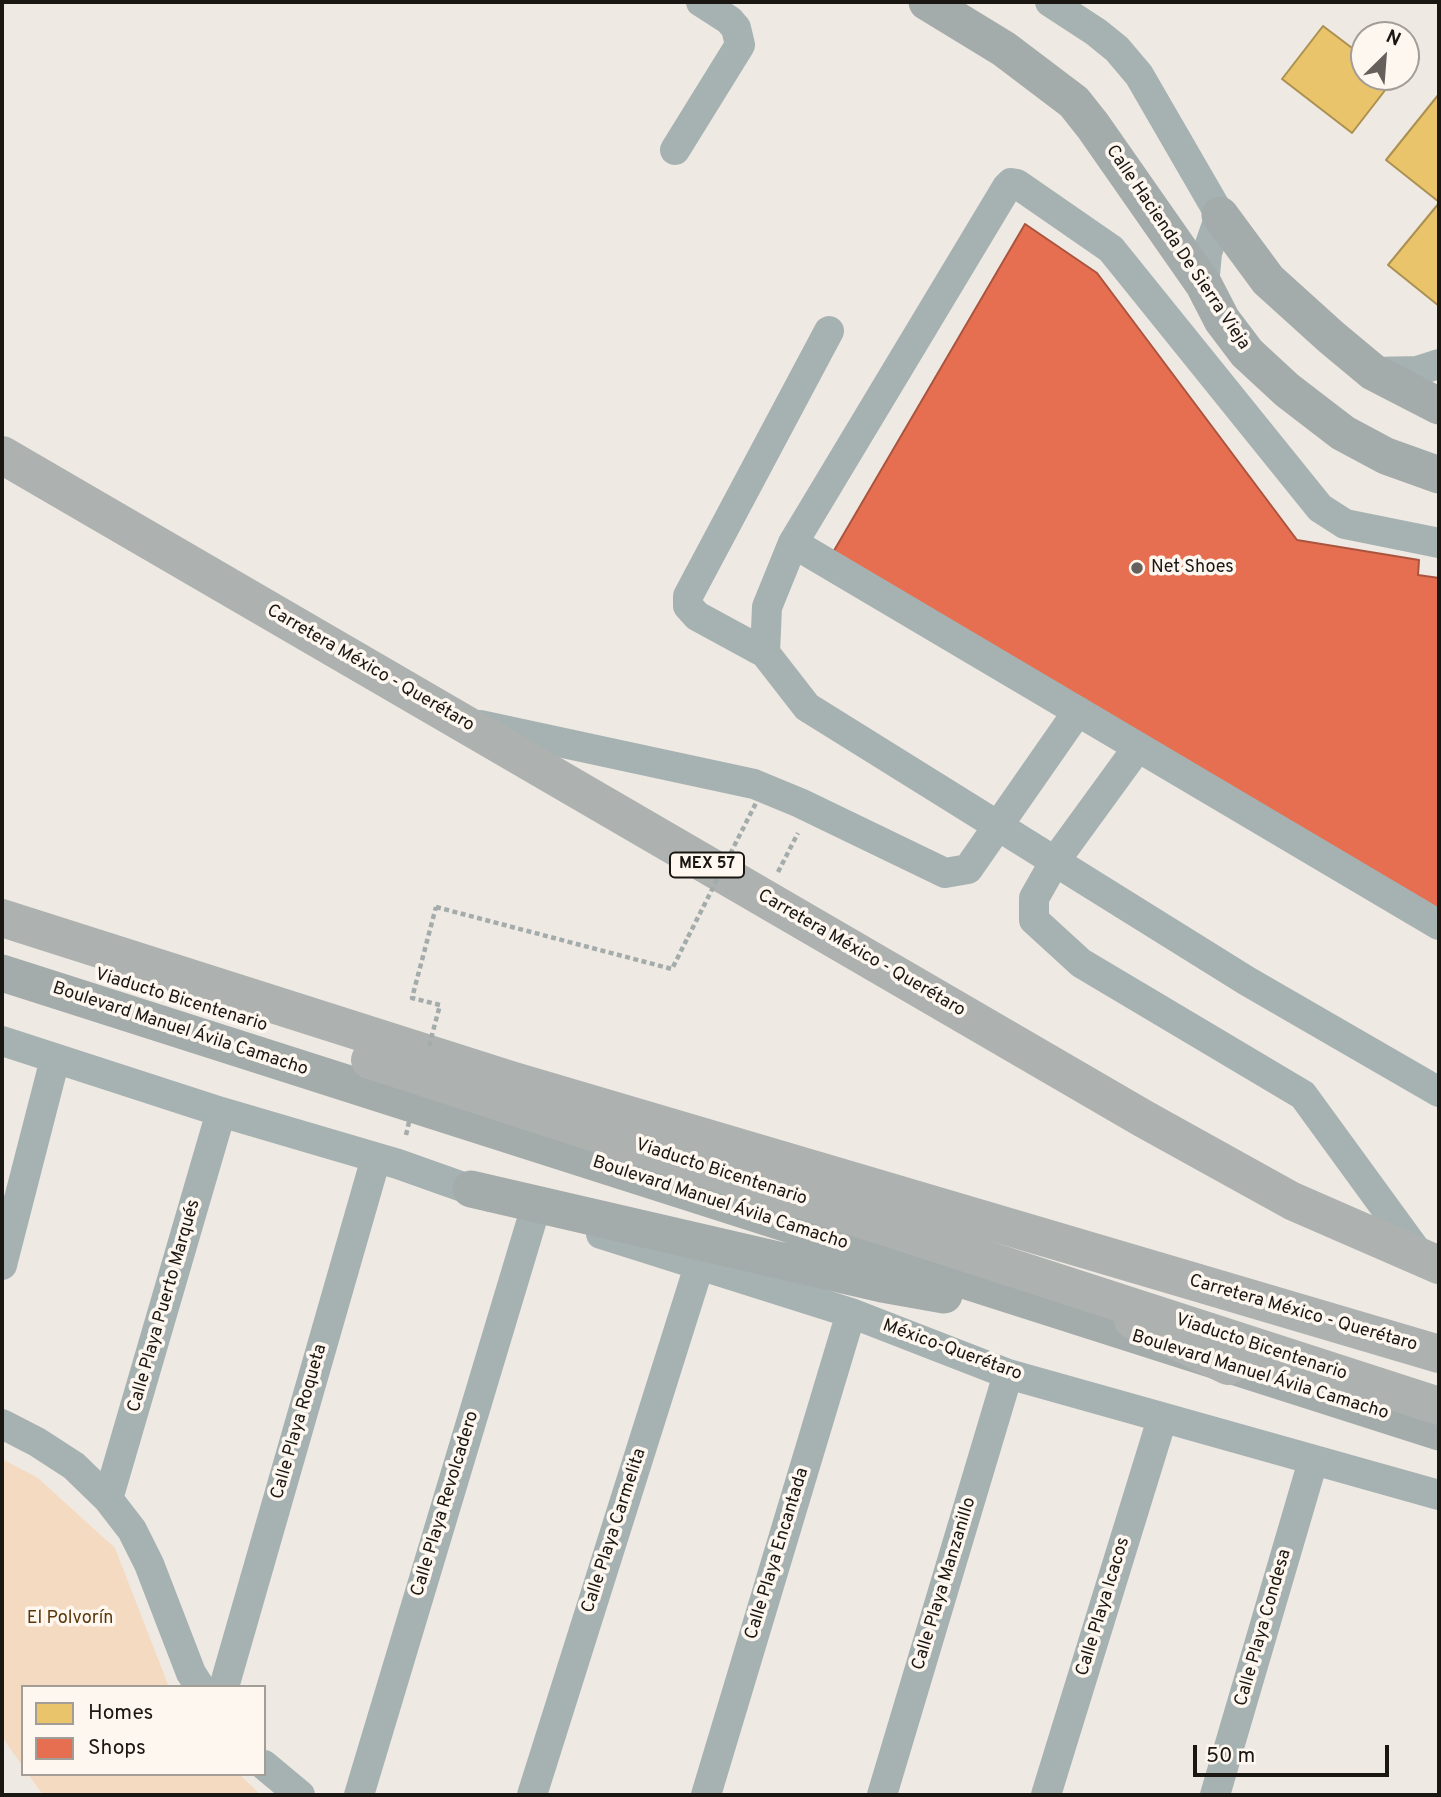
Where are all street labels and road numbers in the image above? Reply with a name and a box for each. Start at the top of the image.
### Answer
street label: Calle Hacienda De Sierra Vieja [1100,141,1254,355]
street label: Carretera México - Querétaro [262,601,478,737]
road number: MEX 57 [670,852,744,878]
street label: Carretera México - Querétaro [753,886,969,1022]
street label: Viaducto Bicentenario [92,964,270,1038]
street label: Boulevard Manuel Ávila Camacho [49,978,311,1082]
street label: Viaducto Bicentenario [632,1135,810,1211]
street label: Boulevard Manuel Ávila Camacho [589,1152,851,1256]
street label: Calle Playa Puerto Marqués [124,1197,206,1415]
street label: Carretera México - Querétaro [1186,1271,1420,1357]
street label: Viaducto Bicentenario [1172,1310,1350,1386]
street label: México-Querétaro [879,1316,1025,1386]
street label: Boulevard Manuel Ávila Camacho [1129,1327,1391,1425]
street label: Calle Playa Roqueta [268,1342,332,1502]
street label: Calle Playa Revolcadero [408,1409,484,1599]
street label: Calle Playa Carmelita [578,1446,652,1616]
street label: Calle Playa Encantada [742,1466,814,1642]
street label: Calle Playa Manzanillo [908,1495,982,1673]
street label: Calle Playa Icacos [1073,1535,1135,1679]
street label: Calle Playa Condesa [1231,1547,1297,1709]

